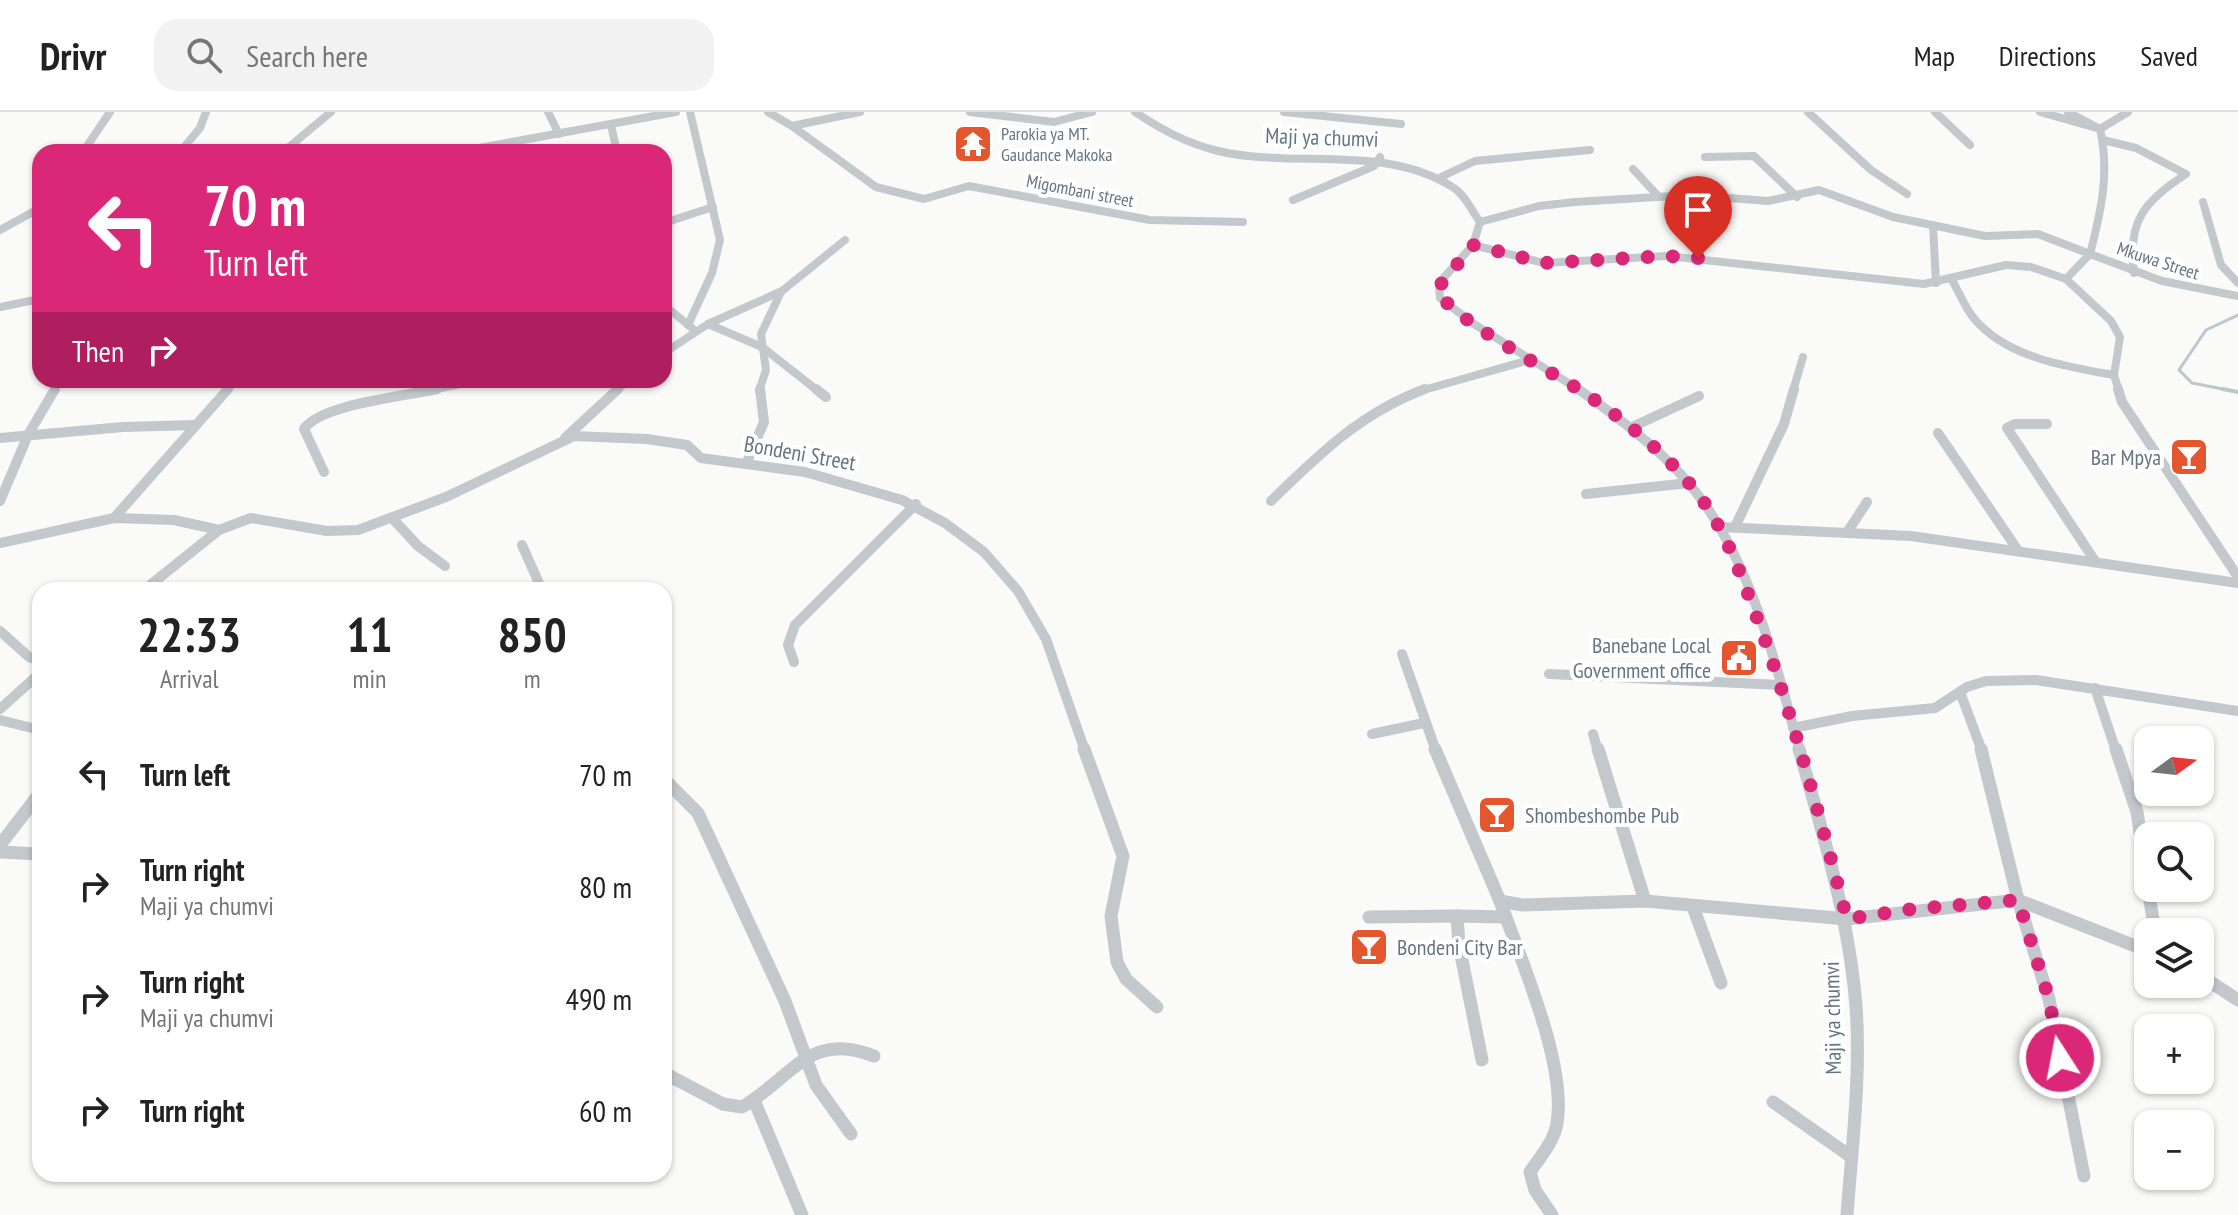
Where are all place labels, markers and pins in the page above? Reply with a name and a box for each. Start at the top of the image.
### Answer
place label: Parokia ya MT. Gaudance Makoka [1001,122,1113,166]
temple icon: Parokia ya MT. Gaudance Makoka [952,123,994,165]
pin [1664,176,1732,258]
bar icon: Bar Mpya [2168,436,2210,478]
place label: Bar Mpya [2091,443,2161,471]
place label: Banebane Local Government office [1573,631,1712,684]
public building icon: Banebane Local Government office [1718,637,1760,679]
bar icon: Shombeshombe Pub [1476,794,1518,836]
place label: Shombeshombe Pub [1525,801,1679,829]
bar icon: Bondeni City Bar [1348,926,1390,968]
place label: Bondeni City Bar [1397,933,1523,961]

